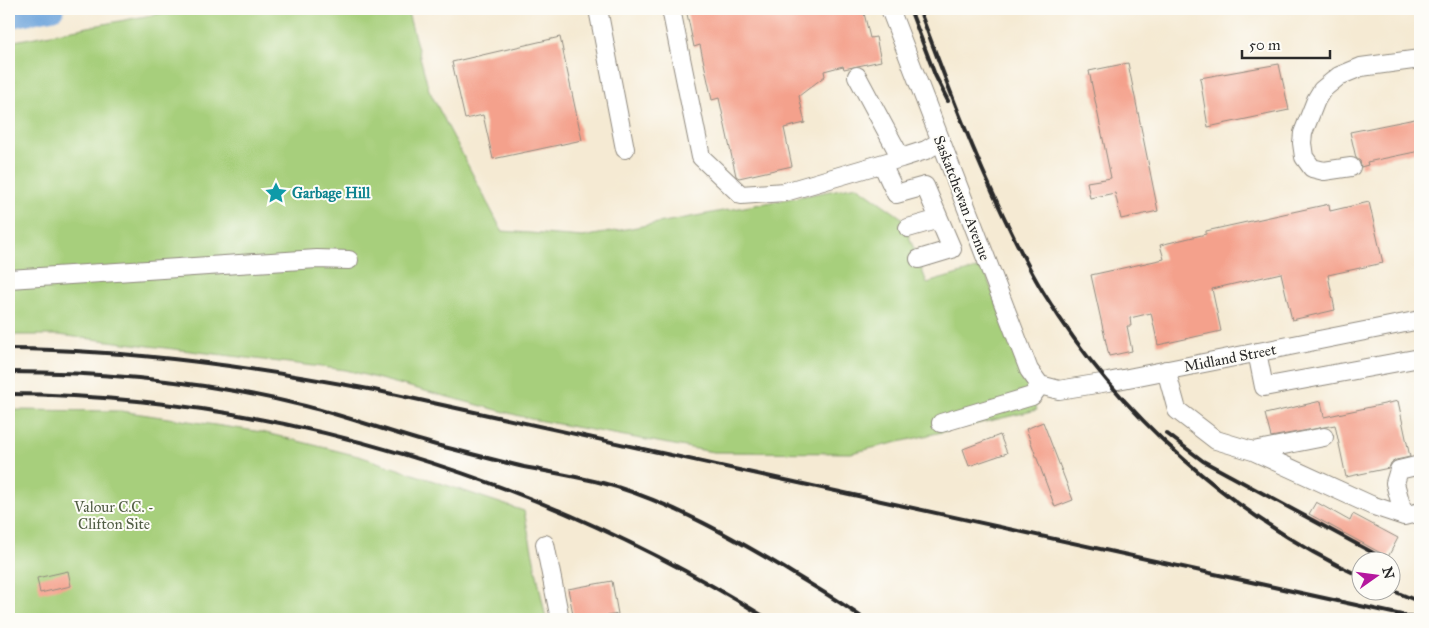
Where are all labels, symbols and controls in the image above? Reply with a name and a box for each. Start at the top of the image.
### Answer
scale bar [1242,28,1329,60]
text: 50 m [1249,36,1281,54]
street label: Saskatchewan Avenue [930,133,994,263]
place icon: Garbage Hill [263,180,289,206]
place label: Garbage Hill [292,184,371,203]
street label: Midland Street [1182,340,1278,376]
park label: Valour C.C. - Clifton Site [73,498,154,533]
north arrow [1352,550,1402,600]
text: N [1378,565,1398,581]

